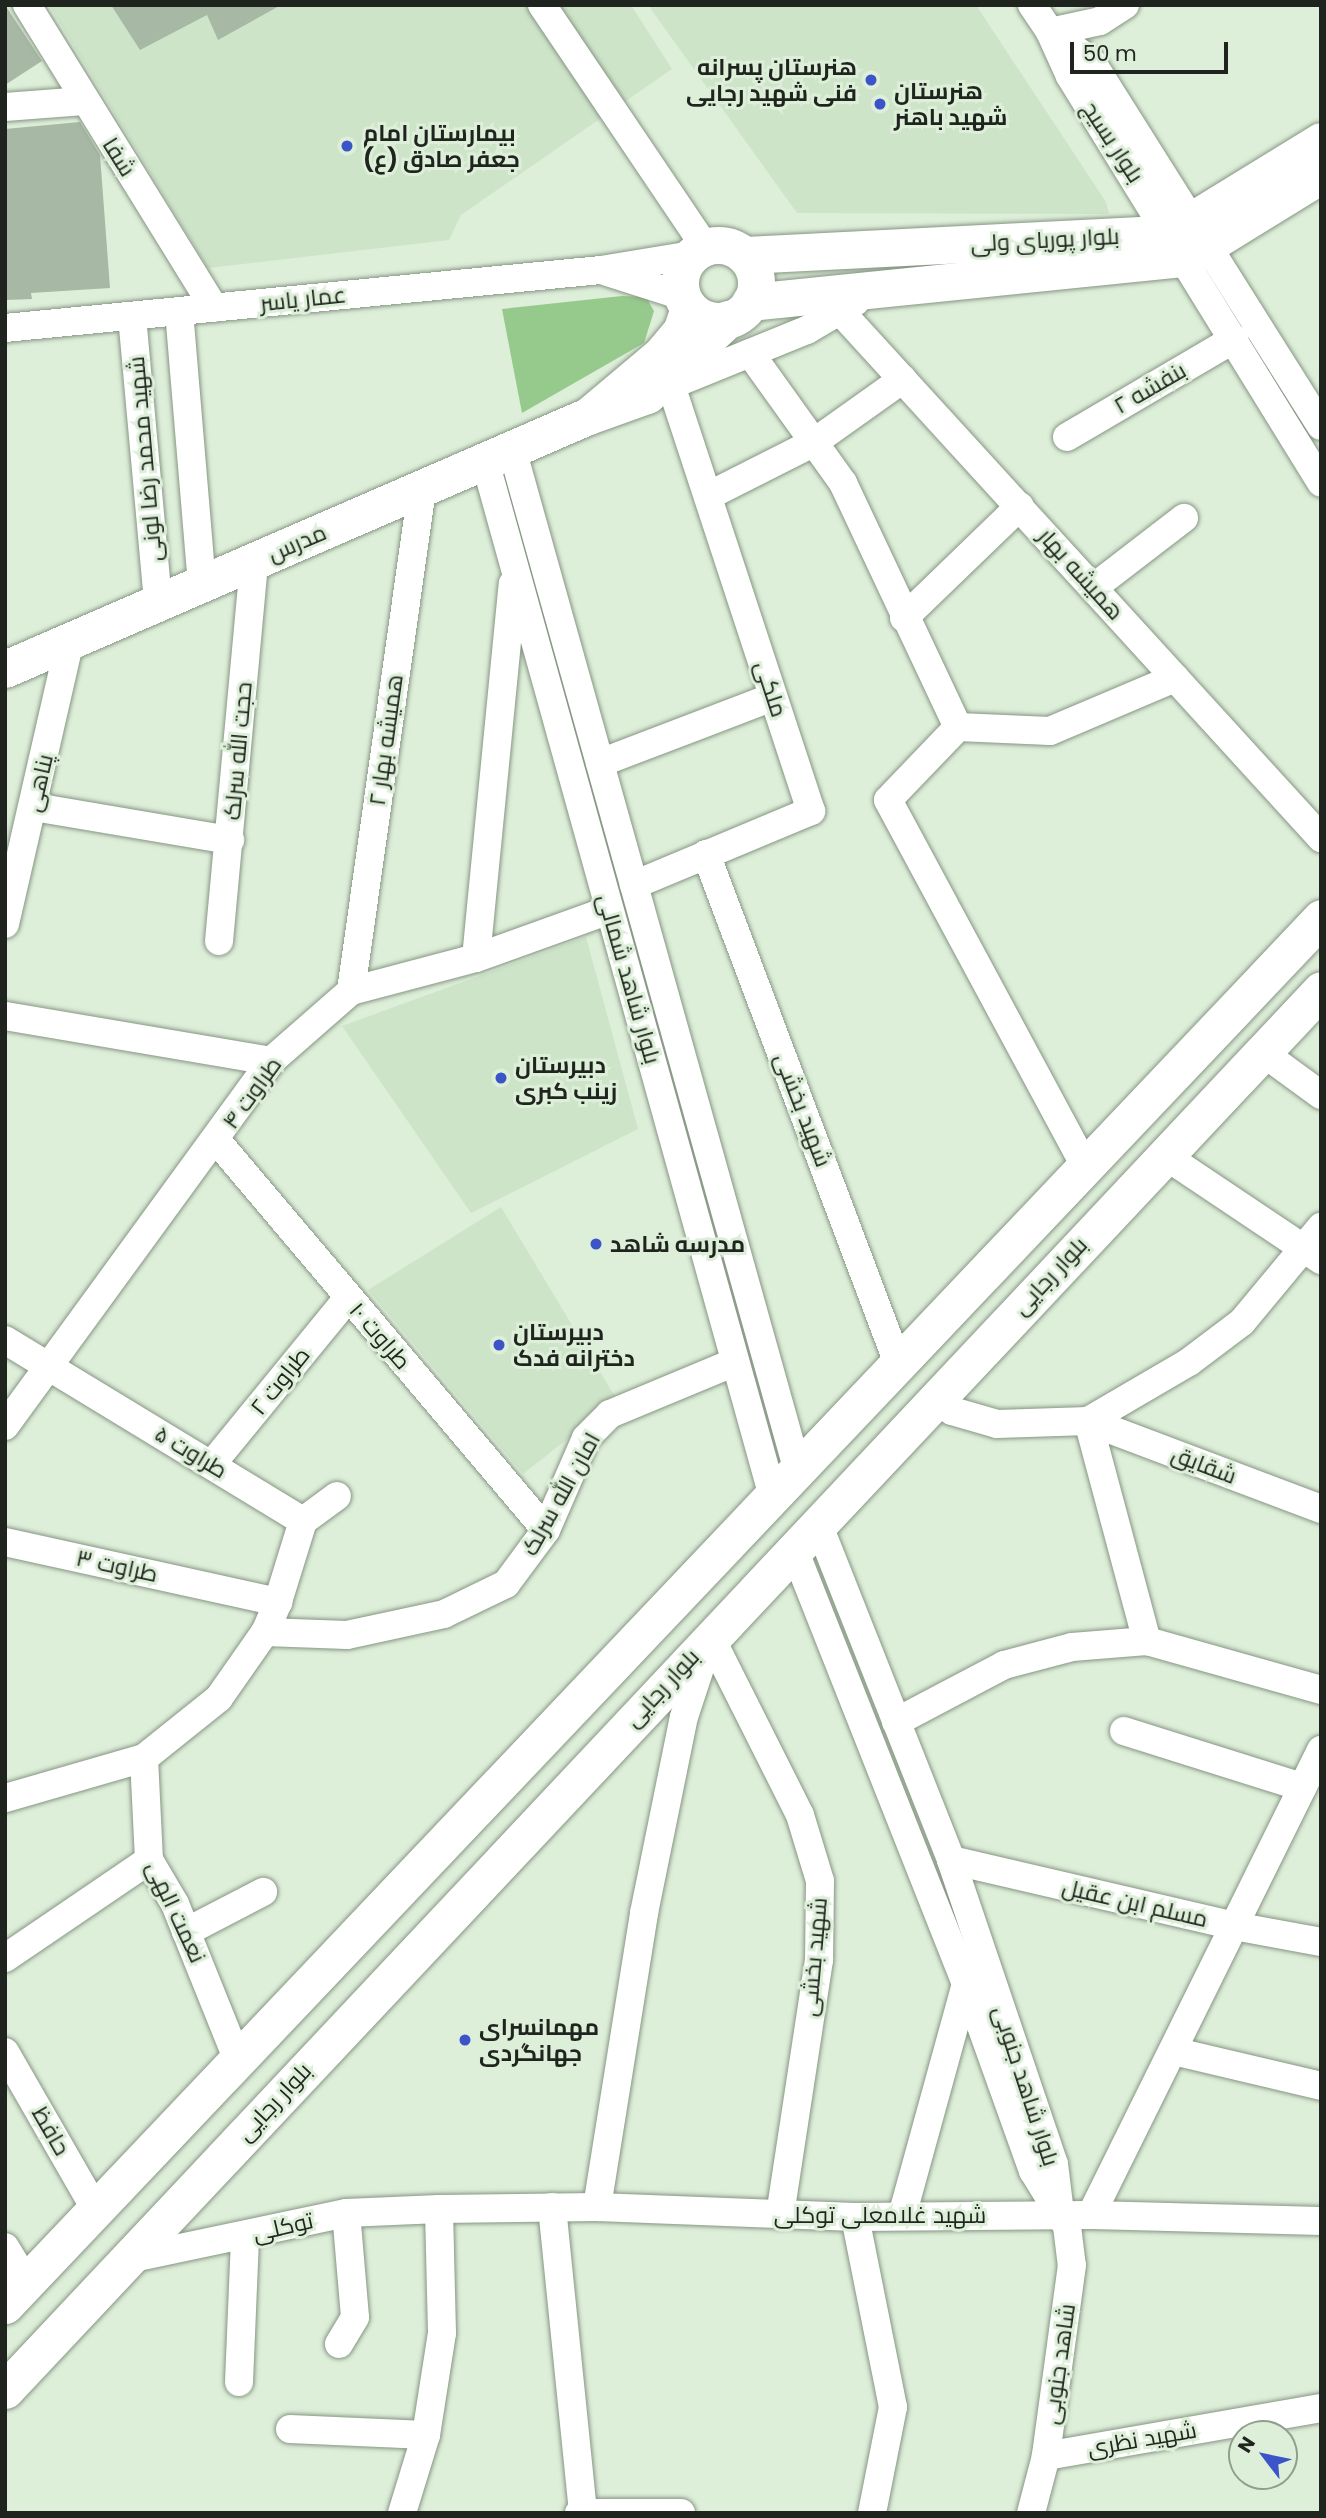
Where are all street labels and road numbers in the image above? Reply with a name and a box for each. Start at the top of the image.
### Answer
street label: بلوار بسیج [1076,96,1150,188]
street label: شفا [97,133,141,181]
street label: بلوار پوریای ولی [970,222,1120,258]
street label: عمار یاسر [259,281,347,317]
street label: شهید محمد رضا لونی [122,355,168,563]
street label: بنفشه ۲ [1109,356,1191,420]
street label: مدرس [264,518,330,568]
street label: همیشه بهار [1033,522,1129,626]
street label: ملکی [749,657,793,721]
street label: همیشه بهار ۲ [363,673,409,807]
street label: حجت الله سرلک [218,681,258,821]
street label: پناهی [19,751,59,815]
street label: بلوار شاهد شمالی [592,891,666,1067]
street label: شهید بخشی [769,1049,837,1171]
street label: طراوت ۴ [217,1052,287,1134]
street label: بلوار رجایی [1007,1231,1093,1321]
street label: طراوت ۱۰ [343,1297,417,1375]
street label: طراوت ۲ [244,1342,316,1420]
street label: طراوت ۵ [150,1420,232,1484]
street label: امان الله سرلک [516,1428,606,1560]
street label: شقایق [1168,1440,1240,1490]
street label: طراوت ۳ [74,1544,160,1588]
street label: بلوار رجایی [619,1643,705,1733]
street label: نعمت الهی [140,1857,212,1967]
street label: مسلم ابن عقیل [1059,1873,1211,1933]
street label: شهید بخشی [795,1896,833,2018]
street label: بلوار شاهد جنوبی [987,2002,1065,2170]
street label: بلوار رجایی [231,2057,317,2147]
street label: حافظ [26,2102,76,2160]
street label: شهید غلامعلی توکلی [774,2201,986,2229]
street label: توکلی [250,2207,316,2247]
street label: شاهد جنوبی [1037,2302,1081,2426]
street label: شهید نظری [1085,2416,1199,2462]

